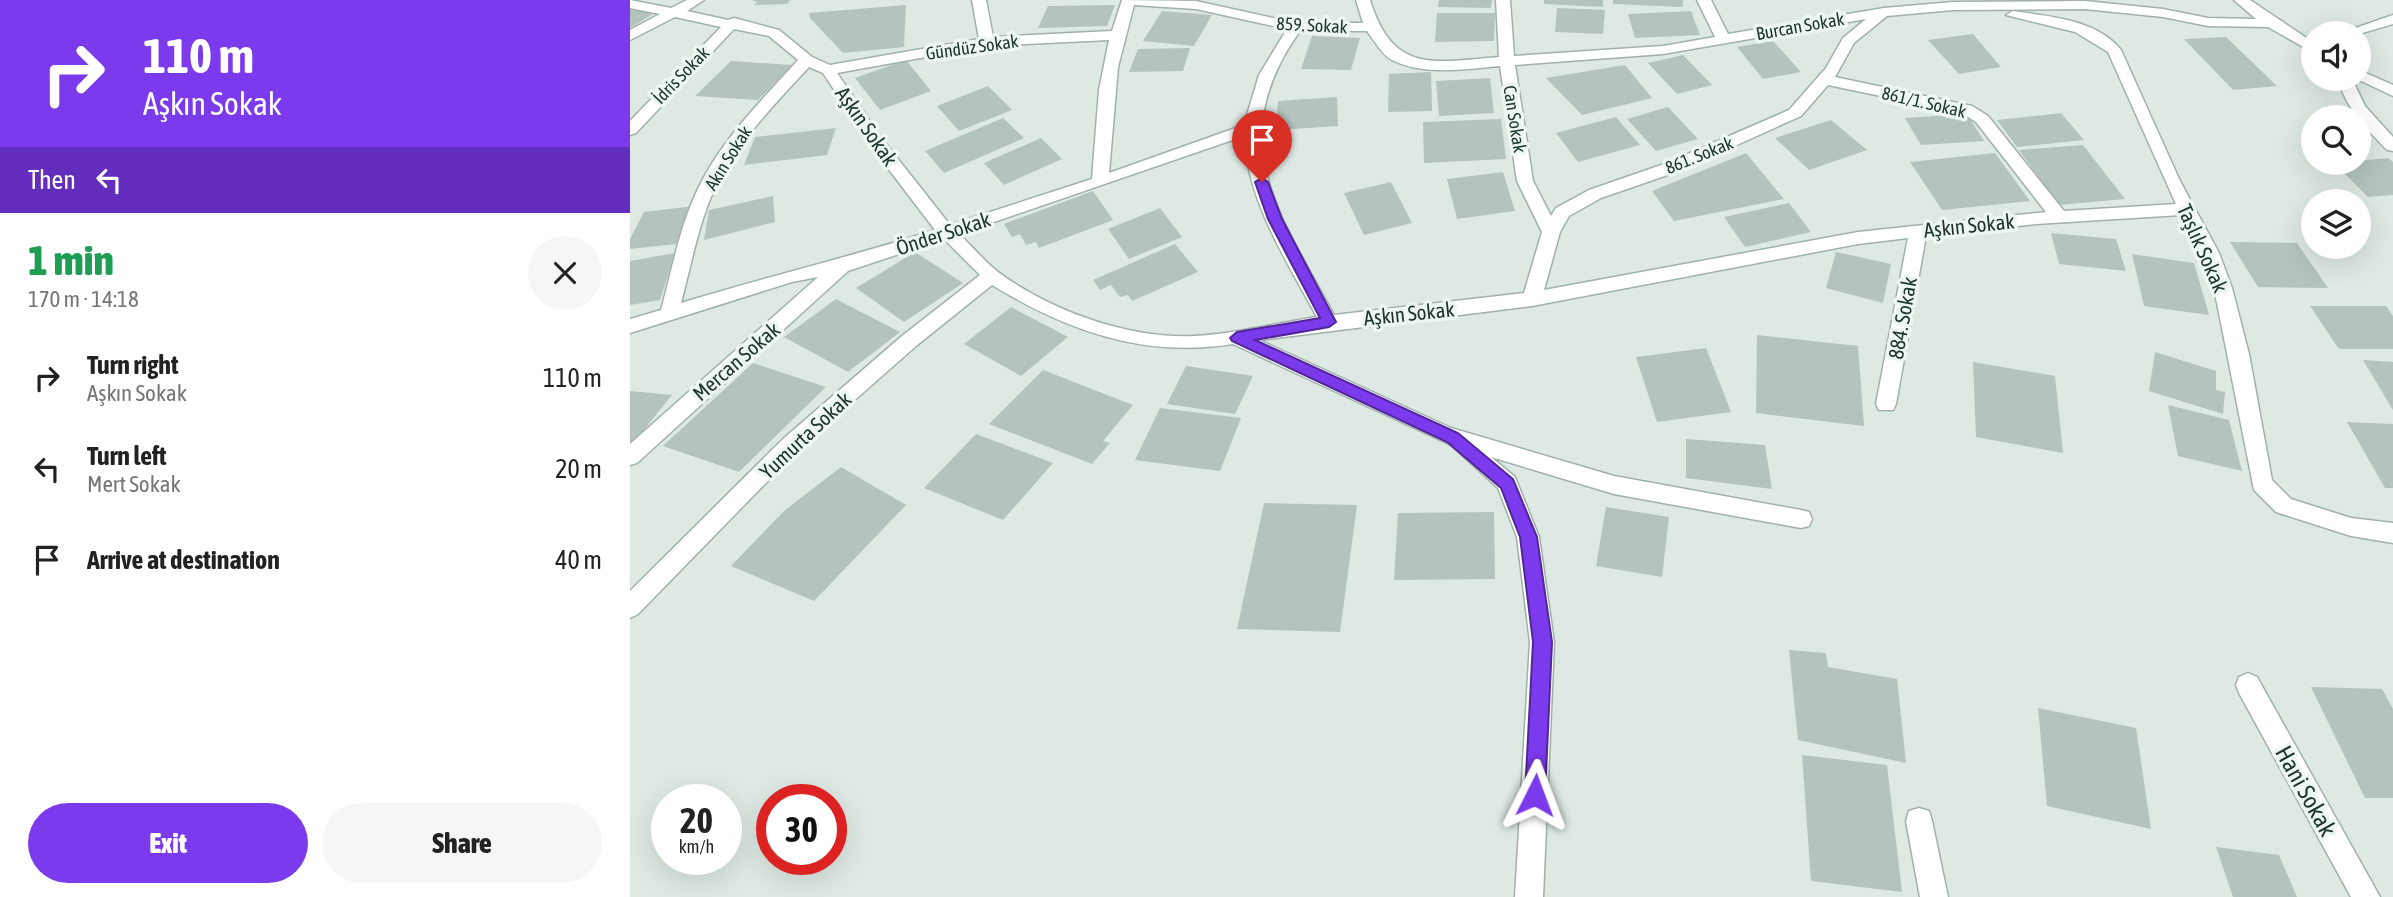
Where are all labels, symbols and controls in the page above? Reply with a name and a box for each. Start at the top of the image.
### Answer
street label: Burcan Sokak [1754,8,1846,44]
street label: 859. Sokak [1276,13,1348,37]
map controls [2301,21,2371,259]
button: sound [2301,21,2371,91]
text: 110 m [143,27,254,83]
icon: right [28,28,119,119]
street label: Gündüz Sokak [924,30,1020,64]
street label: İdris Sokak [649,42,713,108]
street label: Aşkın Sokak [831,82,903,170]
street label: 861/1. Sokak [1880,82,1968,122]
street label: Can Sokak [1499,84,1531,154]
text: Aşkın Sokak [143,85,282,122]
button: search [2301,105,2371,175]
pin [1232,110,1292,182]
icon: arrive [1243,121,1281,159]
street label: Akın Sokak [700,122,756,194]
street label: 861. Sokak [1662,132,1736,178]
icon: left [90,161,128,199]
text: Then [28,165,76,195]
button: layers [2301,189,2371,259]
street label: Taşlık Sokak [2173,200,2233,296]
street label: Önder Sokak [893,206,993,260]
street label: Aşkın Sokak [1922,208,2016,242]
text: 1 min [28,236,114,284]
button: close [528,236,602,310]
street label: 884. Sokak [1883,275,1921,361]
text: 170 m · 14:18 [28,286,139,312]
street label: Aşkın Sokak [1362,296,1456,330]
street label: Mercan Sokak [688,317,784,405]
text: Turn right [87,350,178,380]
icon: right [28,359,66,397]
text: 110 m [543,363,602,393]
text: Aşkın Sokak [87,380,187,406]
street label: Yumurta Sokak [754,387,856,483]
text: Turn left [87,441,167,471]
icon: left [28,450,66,488]
text: 20 m [555,454,602,484]
text: Mert Sokak [87,471,181,497]
icon: arrive [28,541,66,579]
text: Arrive at destination [87,545,280,575]
text: 40 m [555,545,602,575]
street label: Hani Sokak [2270,741,2342,841]
position arrow [1498,758,1572,832]
speed limit sign: 30 [756,784,847,875]
text: 20 [680,800,713,840]
button: Exit [28,803,308,883]
button: Share [322,803,602,883]
text: km/h [679,836,714,857]

